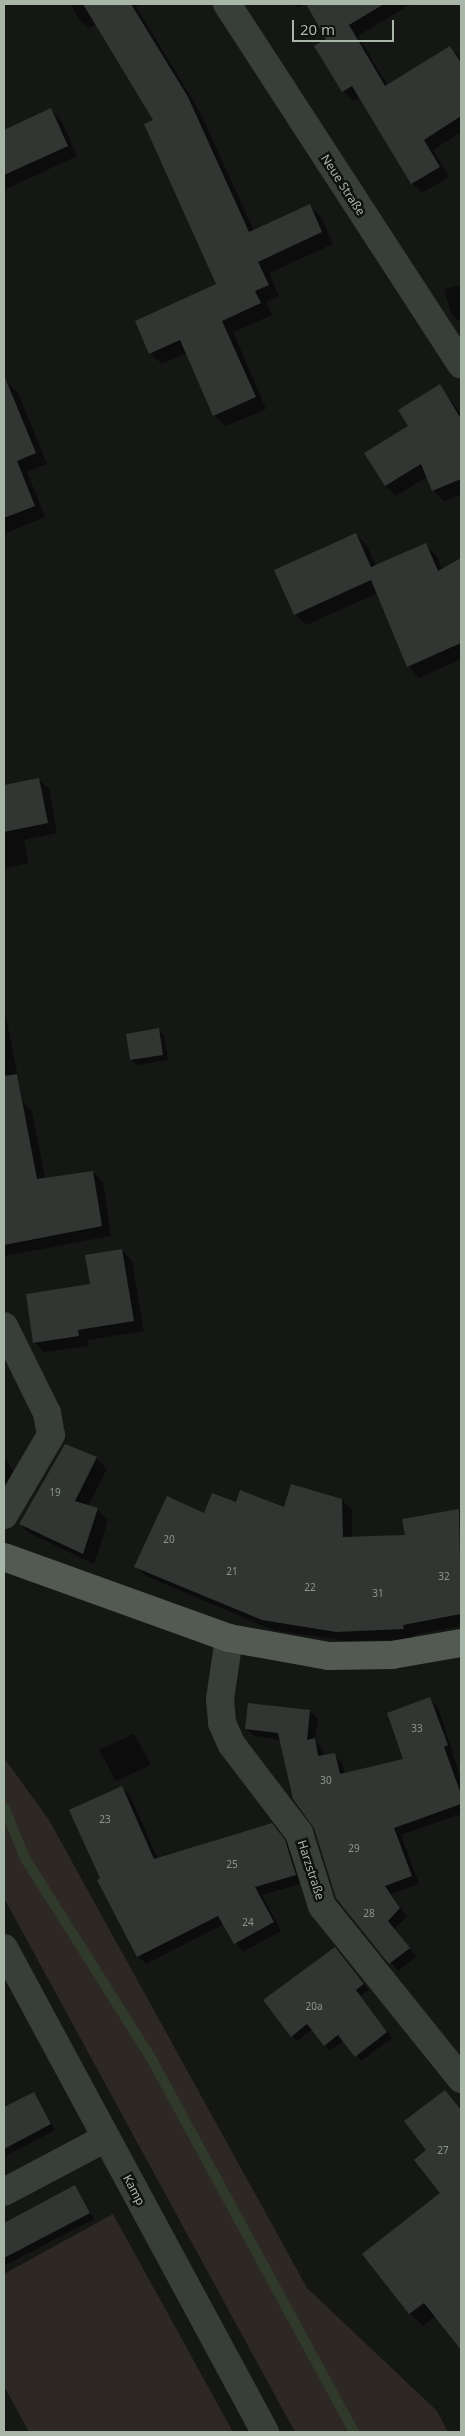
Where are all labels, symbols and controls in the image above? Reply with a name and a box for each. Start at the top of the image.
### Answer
scale bar [295,10,398,42]
text: 20 m [300,19,335,39]
street label: Neue Straße [318,152,368,218]
house number: 19 [49,1487,61,1499]
house number: 20 [163,1534,175,1546]
house number: 21 [226,1566,238,1578]
house number: 32 [438,1571,450,1583]
house number: 22 [304,1582,316,1594]
house number: 31 [372,1588,384,1600]
house number: 33 [411,1723,423,1735]
house number: 30 [320,1775,332,1787]
house number: 23 [99,1814,111,1826]
street label: Harzstraße [295,1838,327,1902]
house number: 29 [348,1843,360,1855]
house number: 25 [226,1859,238,1871]
house number: 28 [363,1908,375,1920]
house number: 24 [242,1917,254,1929]
house number: 20a [305,2001,323,2013]
house number: 27 [437,2145,449,2157]
street label: Kamp [120,2172,148,2208]

